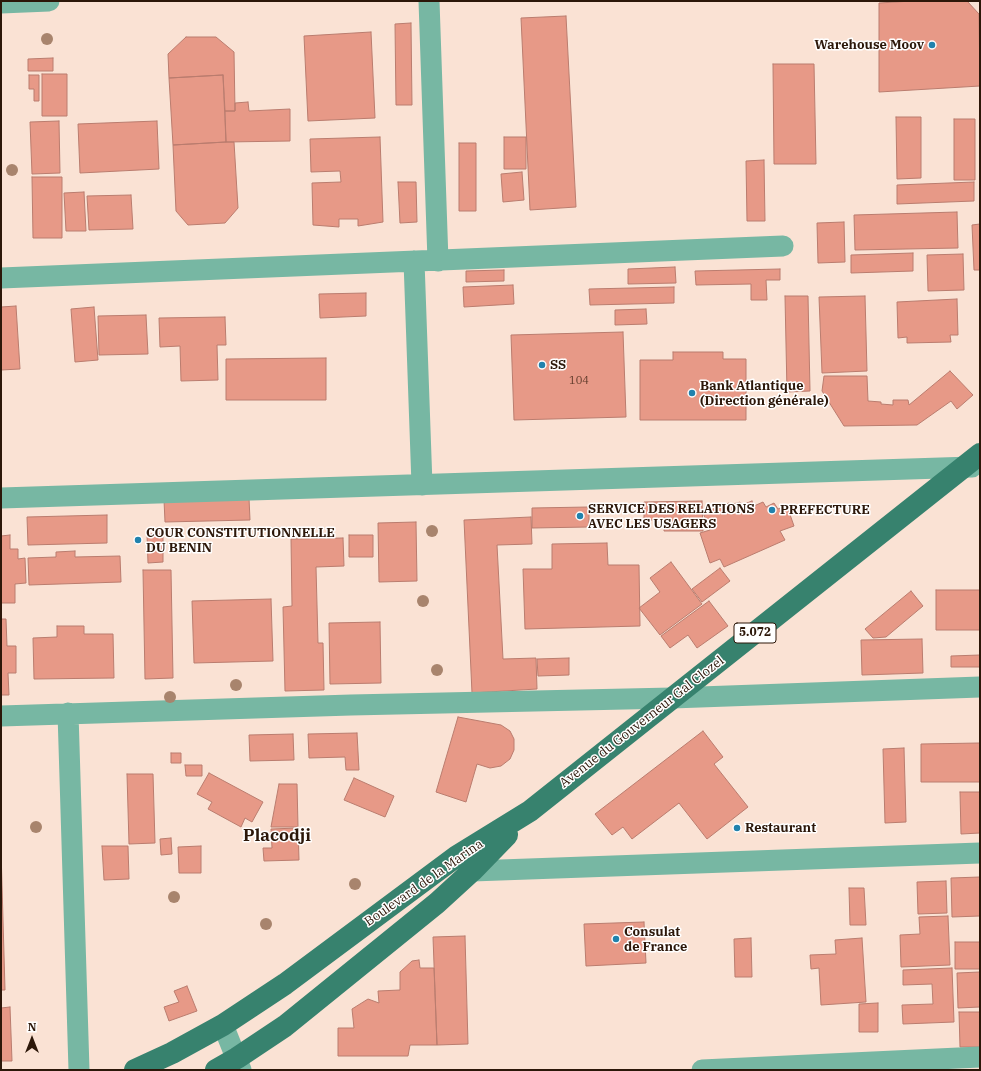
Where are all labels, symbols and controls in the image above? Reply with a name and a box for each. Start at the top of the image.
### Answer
place label: Warehouse Moov [815,37,924,53]
marker: Warehouse Moov [927,40,937,50]
place label: SS [550,357,566,373]
marker: SS [537,360,547,370]
house number: 104 [569,374,589,388]
place label: Bank Atlantique (Direction générale) [700,378,829,409]
marker: Bank Atlantique (Direction générale) [687,388,697,398]
place label: SERVICE DES RELATIONS AVEC LES USAGERS [588,501,755,532]
place label: PREFECTURE [780,502,870,518]
marker: PREFECTURE [767,505,777,515]
marker: SERVICE DES RELATIONS AVEC LES USAGERS [575,511,585,521]
place label: COUR CONSTITUTIONNELLE DU BENIN [146,525,335,556]
marker: COUR CONSTITUTIONNELLE DU BENIN [133,535,143,545]
road number: 5.072 [734,623,776,643]
street label: Avenue du Gouverneur Gal Clozel [557,653,727,791]
place label: Restaurant [745,820,816,836]
marker: Restaurant [732,823,742,833]
district label: Placodji [243,826,311,846]
street label: Boulevard de la Marina [362,836,486,930]
place label: Consulat de France [624,924,687,955]
marker: Consulat de France [611,934,621,944]
north arrow [12,1019,52,1059]
text: N [28,1020,36,1034]

